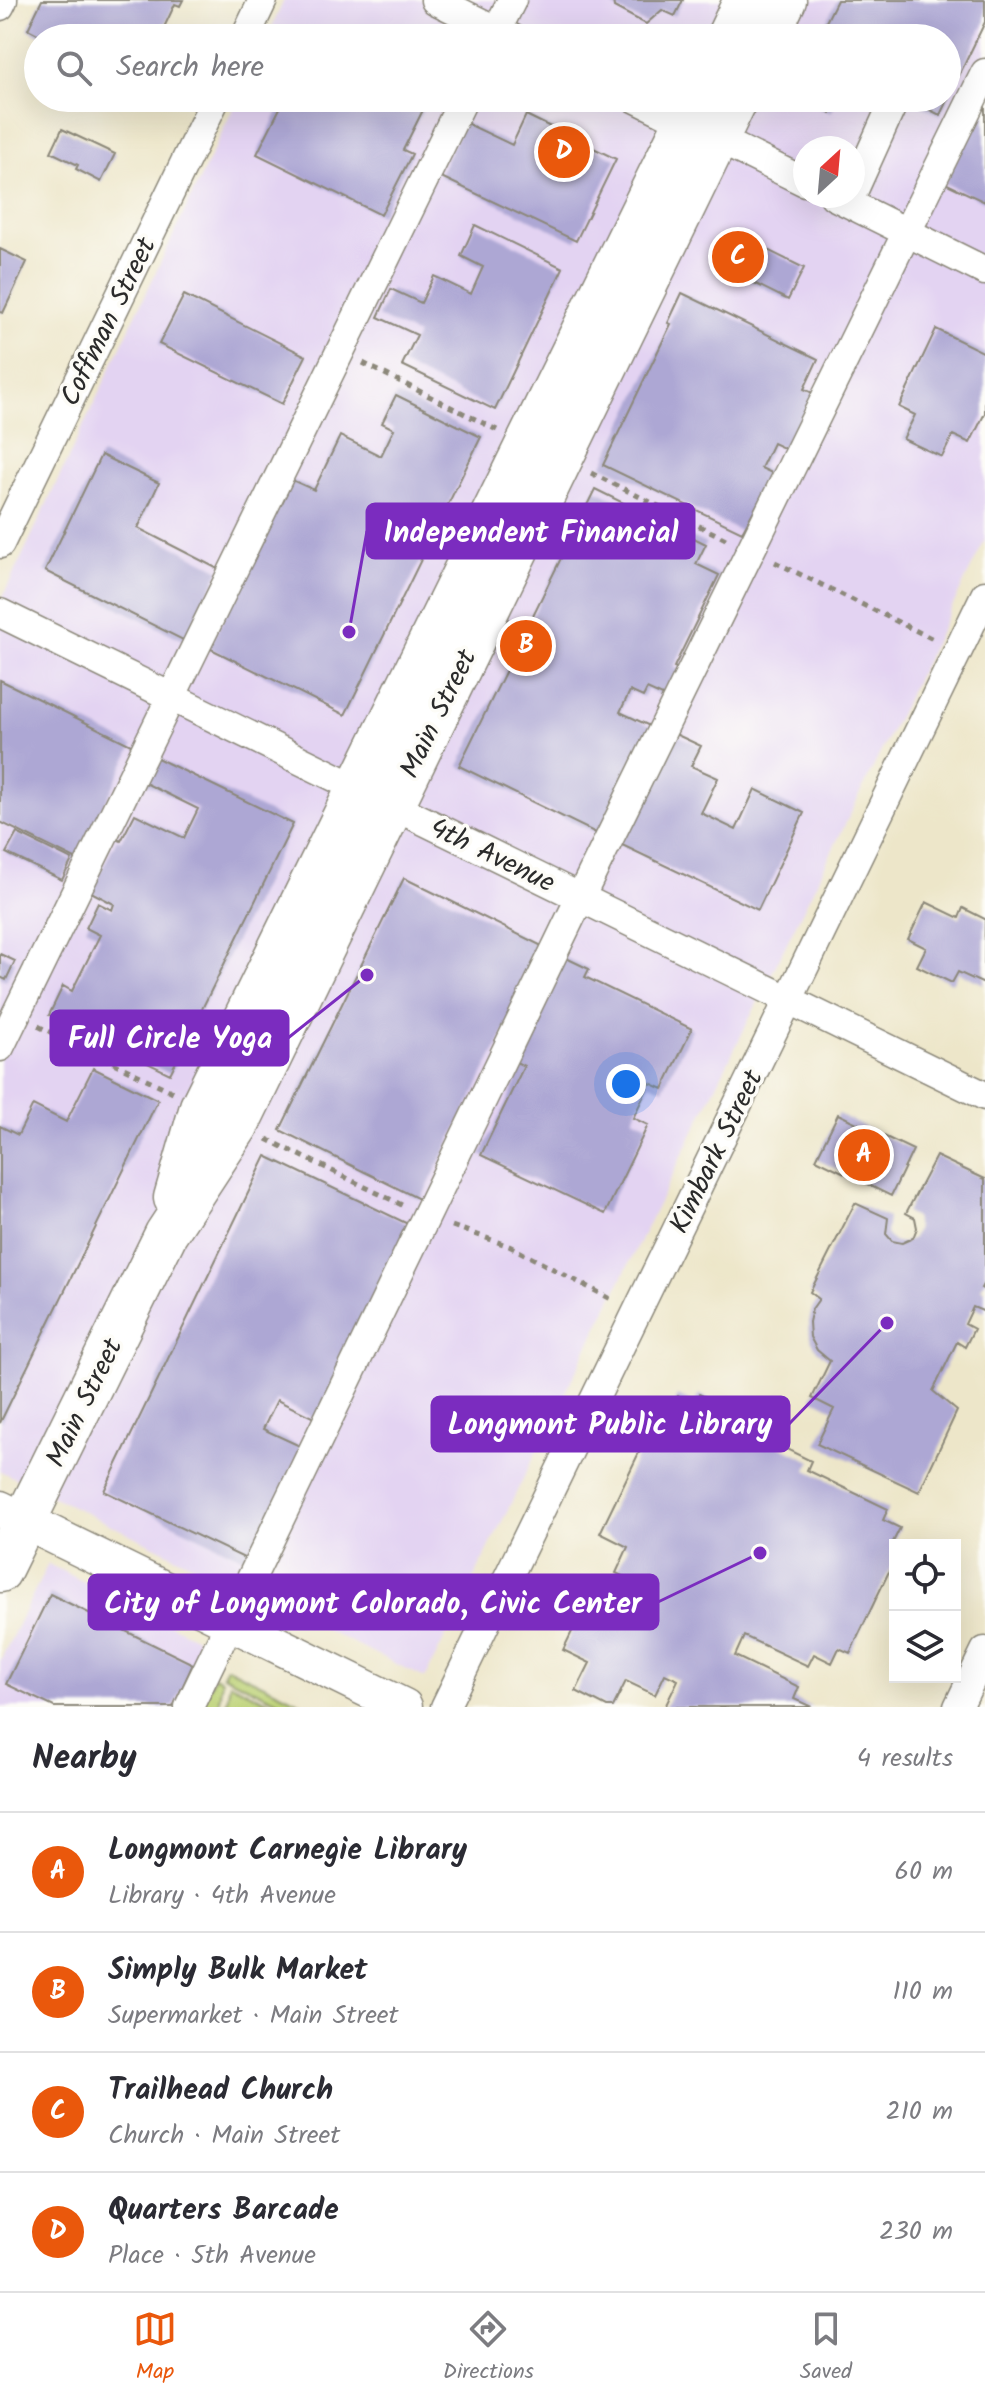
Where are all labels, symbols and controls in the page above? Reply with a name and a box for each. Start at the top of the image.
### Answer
search box [24,24,961,112]
text: Search here [116,44,264,92]
icon: search [52,46,96,90]
pin: D [538,122,590,182]
north arrow [793,136,865,208]
pin: C [712,227,764,287]
street label: Coffman Street [49,229,170,414]
callout: Independent Financial [367,504,694,558]
text: Independent Financial [384,510,678,558]
pin: B [500,616,552,676]
street label: Main Street [389,641,490,786]
street label: 4th Avenue [421,806,563,906]
callout: Full Circle Yoga [51,1011,288,1065]
text: Full Circle Yoga [68,1016,272,1064]
street label: Kimbark Street [658,1061,777,1242]
your location [606,1064,646,1104]
pin: A [838,1125,890,1185]
street label: Main Street [35,1330,136,1475]
callout: Longmont Public Library [432,1397,789,1451]
text: Longmont Public Library [448,1402,773,1450]
map controls [889,1539,961,1683]
button: locate [889,1539,961,1611]
callout: City of Longmont Colorado, Civic Center [89,1575,658,1629]
text: City of Longmont Colorado, Civic Center [104,1581,643,1629]
button: layers [889,1611,961,1683]
text: Nearby [32,1732,137,1786]
text: 4 results [857,1738,953,1780]
text: Longmont Carnegie Library [108,1827,467,1875]
text: A [50,1851,66,1893]
text: 60 m [894,1851,953,1893]
text: Library · 4th Avenue [108,1875,336,1917]
text: Simply Bulk Market [108,1947,368,1995]
text: B [50,1971,66,2013]
text: 110 m [893,1971,953,2013]
text: Supermarket · Main Street [108,1995,399,2037]
text: Trailhead Church [108,2067,333,2115]
text: C [50,2091,66,2133]
text: 210 m [886,2091,953,2133]
text: Church · Main Street [108,2115,340,2157]
text: Quarters Barcade [108,2187,339,2235]
text: D [49,2211,67,2253]
text: 230 m [879,2211,953,2253]
text: Place · 5th Avenue [108,2235,316,2277]
tab: Map [133,2307,177,2390]
tab: Directions [443,2307,534,2390]
tab: Saved [800,2307,852,2390]

